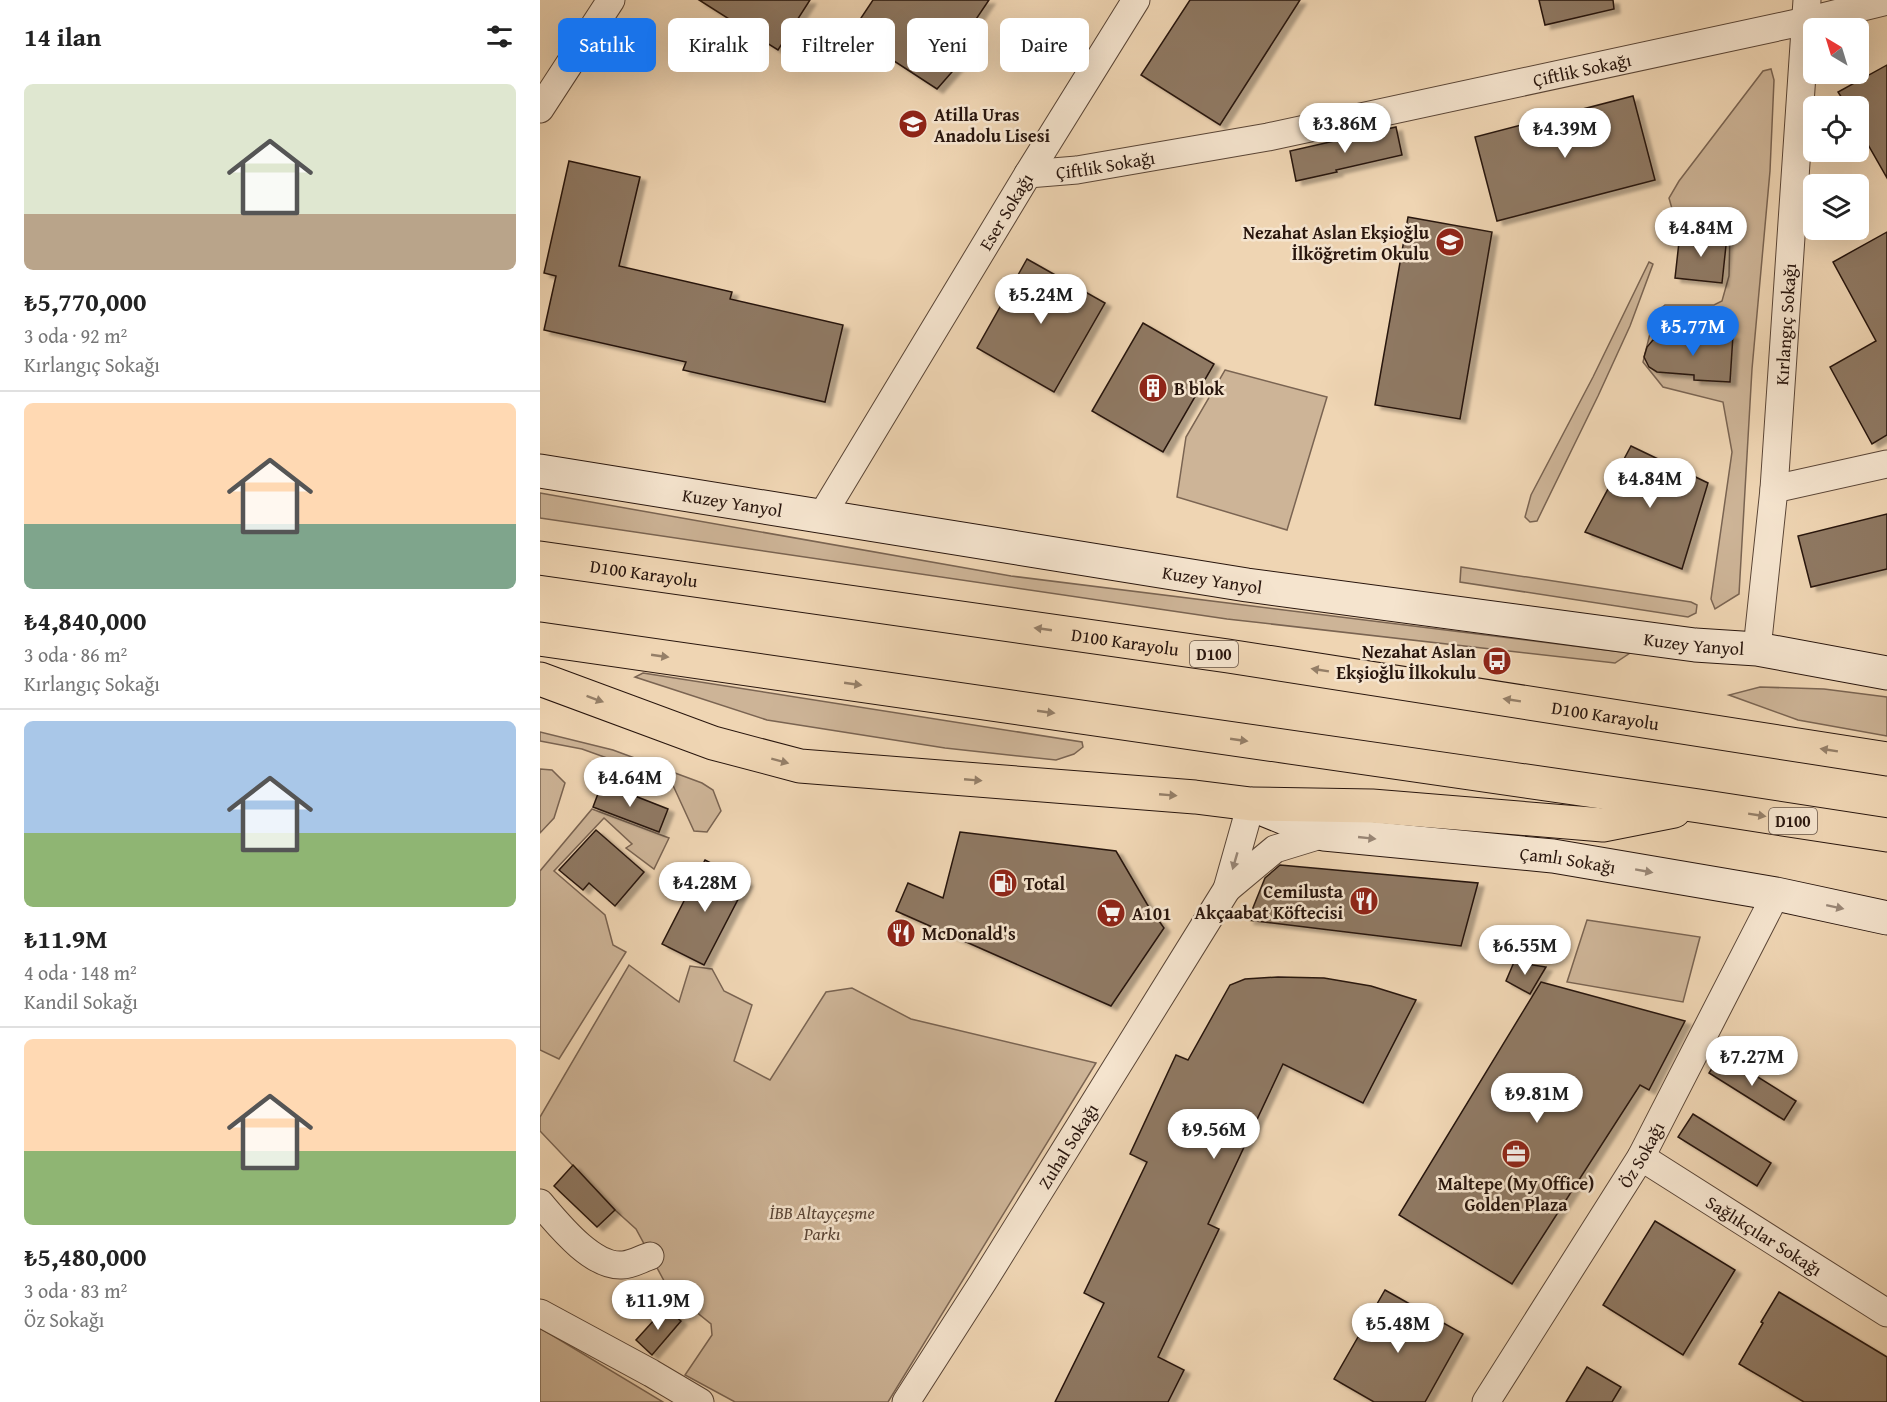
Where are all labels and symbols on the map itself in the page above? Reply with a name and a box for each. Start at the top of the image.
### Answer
north arrow [1803,18,1869,84]
street label: Çiftlik Sokağı [1530,46,1633,93]
place label: Atilla Uras Anadolu Lisesi [934,101,1050,149]
pin: ₺3.86M [1296,103,1394,154]
school or university icon: Atilla Uras Anadolu Lisesi [897,108,929,140]
pin: ₺4.39M [1516,108,1614,159]
street label: Çiftlik Sokağı [1055,143,1157,185]
street label: Eser Sokağı [972,168,1039,255]
pin: ₺4.84M [1652,207,1750,258]
place label: Nezahat Aslan Ekşioğlu İlköğretim Okulu [1243,219,1430,267]
school or university icon: Nezahat Aslan Ekşioğlu İlköğretim Okulu [1434,226,1466,258]
street label: Kırlangıç Sokağı [1768,262,1803,386]
pin: ₺5.24M [992,274,1090,325]
pin: ₺5.77M [1644,306,1742,357]
building icon: B blok [1137,372,1169,404]
place label: B blok [1174,375,1225,402]
pin: ₺4.84M [1601,458,1699,509]
street label: Kuzey Yanyol [681,481,784,523]
street label: D100 Karayolu [588,552,700,594]
street label: Kuzey Yanyol [1160,558,1264,600]
street label: D100 Karayolu [1069,620,1181,662]
one-way arrow [1034,625,1053,634]
street label: Kuzey Yanyol [1642,625,1745,662]
place label: Nezahat Aslan Ekşioğlu İlkokulu [1336,638,1477,686]
road number: D100 [1190,641,1238,667]
bus stop icon: Nezahat Aslan Ekşioğlu İlkokulu [1481,645,1513,677]
one-way arrow [651,652,670,661]
one-way arrow [1310,665,1329,674]
one-way arrow [844,680,863,689]
street label: D100 Karayolu [1550,693,1661,737]
one-way arrow [586,695,604,704]
one-way arrow [1503,695,1522,704]
one-way arrow [1037,707,1056,717]
one-way arrow [1230,735,1249,744]
one-way arrow [1820,745,1839,754]
one-way arrow [771,756,789,766]
pin: ₺4.64M [581,757,679,808]
one-way arrow [964,775,983,785]
one-way arrow [1158,790,1177,800]
road number: D100 [1769,808,1817,834]
one-way arrow [1748,810,1767,819]
one-way arrow [1358,833,1377,843]
street label: Çamlı Sokağı [1519,839,1618,880]
one-way arrow [1230,852,1239,870]
pin: ₺4.28M [656,862,754,913]
fuel station icon: Total [987,867,1019,899]
one-way arrow [1634,867,1653,876]
place label: Total [1024,870,1066,897]
place label: Cemilusta Akçaabat Köftecisi [1195,878,1344,926]
restaurant icon: Cemilusta Akçaabat Köftecisi [1348,885,1380,917]
supermarket icon: A101 [1095,897,1127,929]
place label: A101 [1132,900,1171,927]
one-way arrow [1826,903,1845,912]
restaurant icon: McDonald's [885,917,917,949]
place label: McDonald's [922,920,1016,947]
pin: ₺6.55M [1476,925,1574,976]
pin: ₺7.27M [1703,1036,1801,1087]
pin: ₺9.81M [1488,1073,1586,1124]
street label: Zuhal Sokağı [1031,1098,1105,1194]
pin: ₺9.56M [1165,1109,1263,1160]
street label: Öz Sokağı [1611,1117,1671,1193]
office icon: Maltepe (My Office) Golden Plaza [1500,1138,1532,1170]
place label: Maltepe (My Office) Golden Plaza [1438,1170,1594,1218]
street label: Sağlıkçılar Sokağı [1701,1188,1828,1282]
park label: İBB Altayçeşme Parkı [769,1199,875,1247]
pin: ₺11.9M [609,1280,707,1331]
pin: ₺5.48M [1349,1303,1447,1354]

